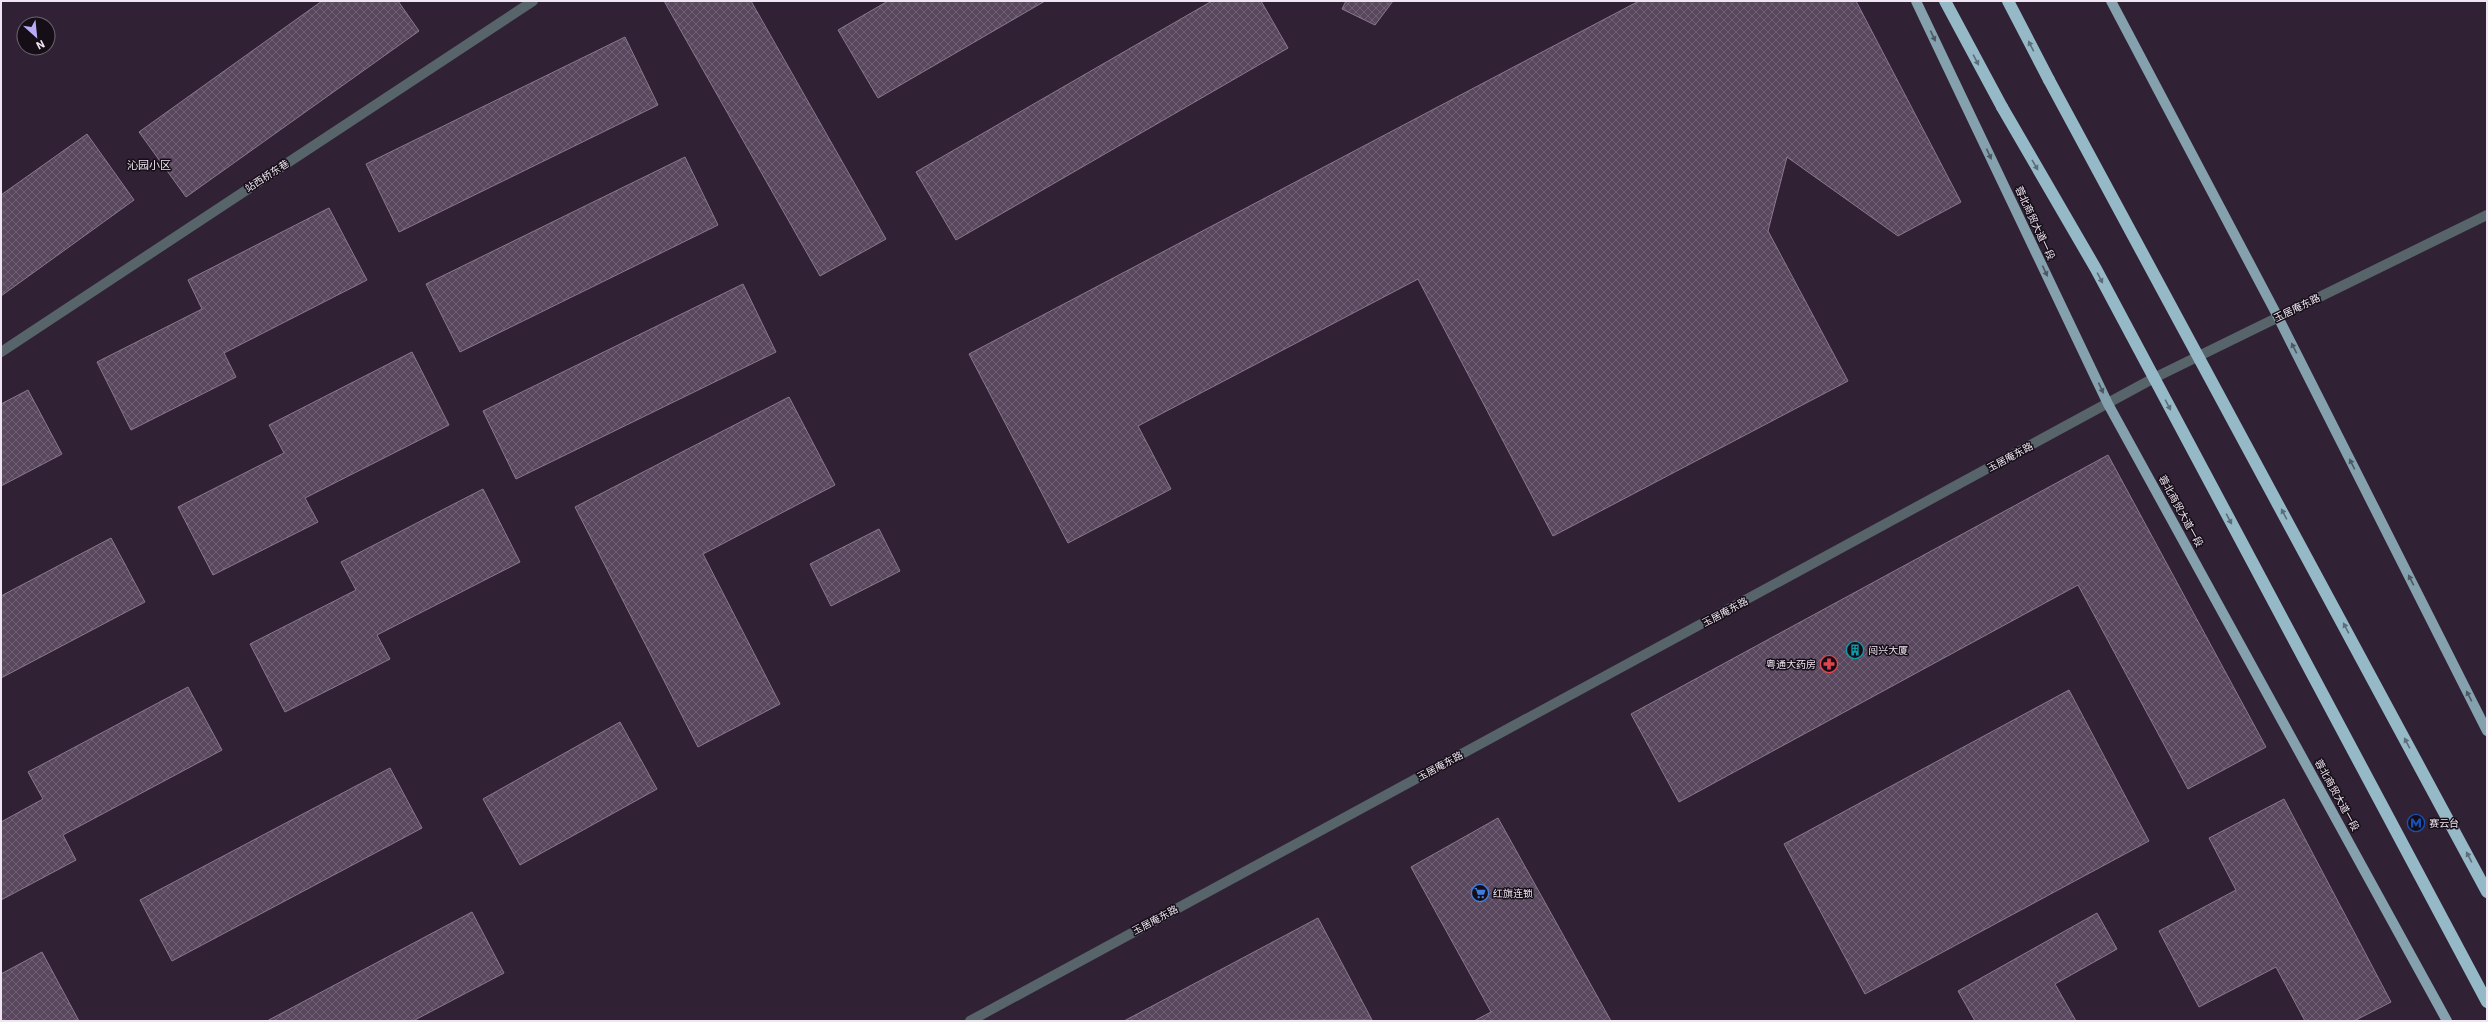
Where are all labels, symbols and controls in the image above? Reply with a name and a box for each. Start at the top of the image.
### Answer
north arrow [16,16,56,56]
one-way arrow [1930,31,1936,42]
text: N [34,37,47,53]
one-way arrow [2028,40,2034,51]
one-way arrow [1973,54,1980,66]
one-way arrow [1986,148,1992,159]
street label: 站西桥东巷 [242,157,292,195]
district label: 沁园小区 [127,158,171,172]
one-way arrow [2032,159,2039,171]
street label: 蓉北商贸大道一段 [2012,184,2058,262]
one-way arrow [2042,265,2048,277]
one-way arrow [2097,272,2104,284]
street label: 玉居庵东路 [2272,291,2322,325]
one-way arrow [2290,342,2297,353]
one-way arrow [2098,383,2104,394]
one-way arrow [2165,399,2172,411]
street label: 玉居庵东路 [1985,440,2035,474]
one-way arrow [2349,458,2355,470]
street label: 蓉北商贸大道一段 [2156,473,2206,549]
one-way arrow [2281,508,2287,520]
one-way arrow [2226,514,2233,525]
one-way arrow [2408,574,2414,586]
street label: 玉居庵东路 [1700,595,1750,629]
one-way arrow [2342,622,2349,634]
building icon: 闯兴大厦 [1845,640,1865,660]
place label: 闯兴大厦 [1868,644,1908,657]
pharmacy icon: 粤通大药房 [1819,654,1839,674]
place label: 粤通大药房 [1766,658,1816,671]
one-way arrow [2466,690,2473,702]
one-way arrow [2404,737,2411,748]
street label: 玉居庵东路 [1415,749,1465,783]
street label: 蓉北商贸大道一段 [2312,757,2362,833]
metro station icon: 赛云台 [2406,813,2426,833]
place label: 赛云台 [2429,817,2459,830]
one-way arrow [2465,851,2472,863]
supermarket icon: 红旗连锁 [1470,883,1490,903]
place label: 红旗连锁 [1493,887,1533,900]
street label: 玉居庵东路 [1130,903,1180,937]

